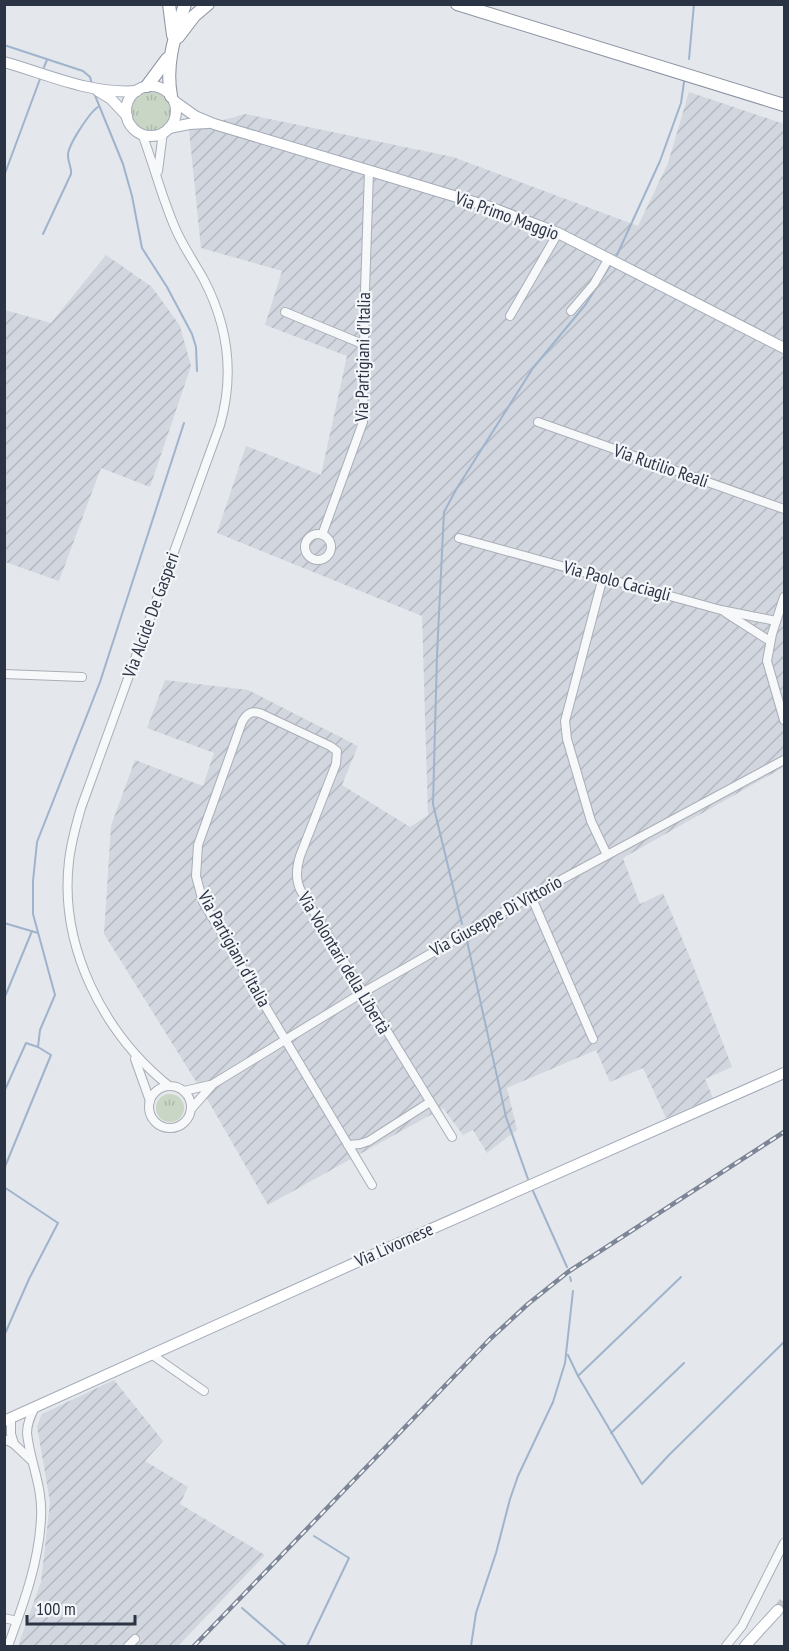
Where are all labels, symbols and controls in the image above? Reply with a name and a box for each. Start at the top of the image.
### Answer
street label: Via Primo Maggio [451,186,562,245]
street label: Via Partigiani d'Italia [350,292,375,423]
street label: Via Rutilio Reali [610,438,712,493]
street label: Via Alcide De Gasperi [117,549,184,682]
street label: Via Paolo Caciagli [560,555,673,606]
street label: Via Giuseppe Di Vittorio [425,870,566,962]
street label: Via Partigiani d'Italia [192,886,276,1011]
street label: Via Volontari della Libertà [292,887,396,1038]
street label: Via Livornese [350,1217,436,1272]
scale bar [27,1588,135,1626]
text: 100 m [36,1597,76,1620]

